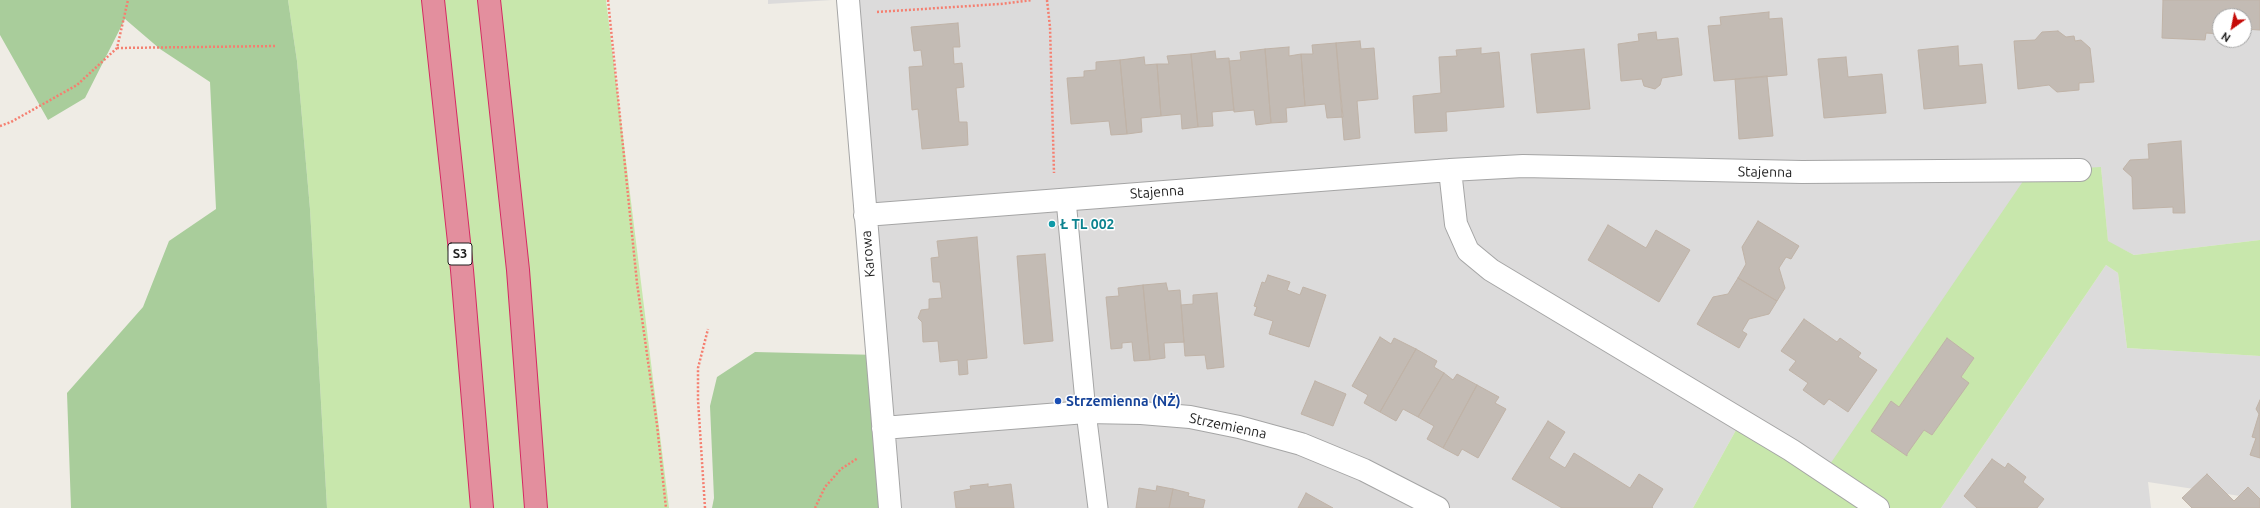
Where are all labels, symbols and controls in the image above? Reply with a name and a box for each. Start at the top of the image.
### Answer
north arrow [2212,8,2252,48]
text: N [2219,30,2233,44]
street label: Stajenna [1738,163,1792,181]
street label: Stajenna [1129,182,1185,202]
place label: Ł TL 002 [1060,216,1115,232]
marker: Ł TL 002 [1047,219,1057,229]
street label: Karowa [858,230,878,278]
road number: S3 [448,243,472,265]
place label: Strzemienna (NŻ) [1066,393,1181,409]
marker: Strzemienna (NŻ) [1053,396,1063,406]
street label: Strzemienna [1188,410,1268,442]

